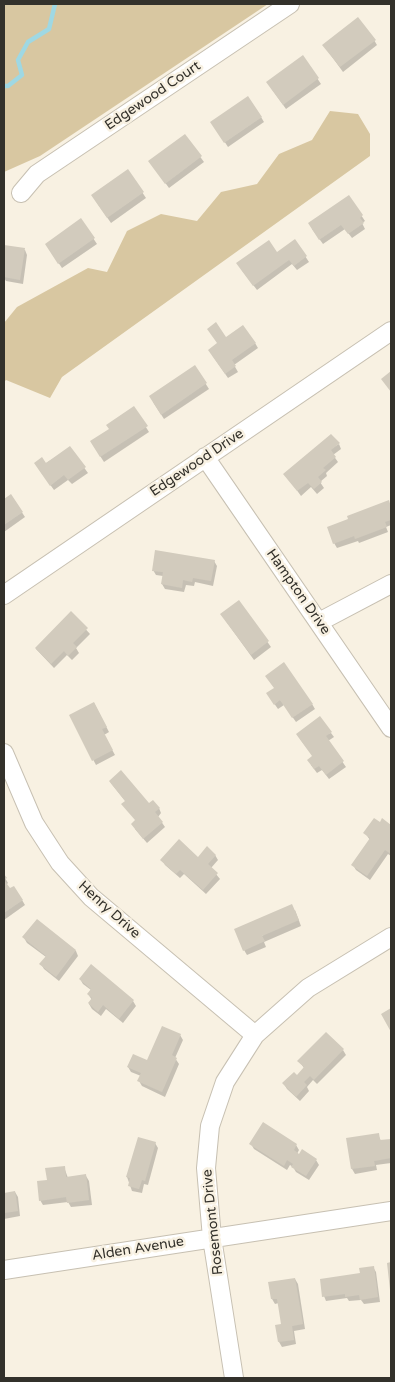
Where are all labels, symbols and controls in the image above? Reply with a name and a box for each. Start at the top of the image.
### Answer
street label: Edgewood Court [102,58,204,134]
street label: Edgewood Drive [147,425,247,501]
street label: Hampton Drive [262,546,334,638]
street label: Henry Drive [74,878,144,942]
street label: Rosemont Drive [199,1168,227,1276]
street label: Alden Avenue [91,1233,185,1265]

